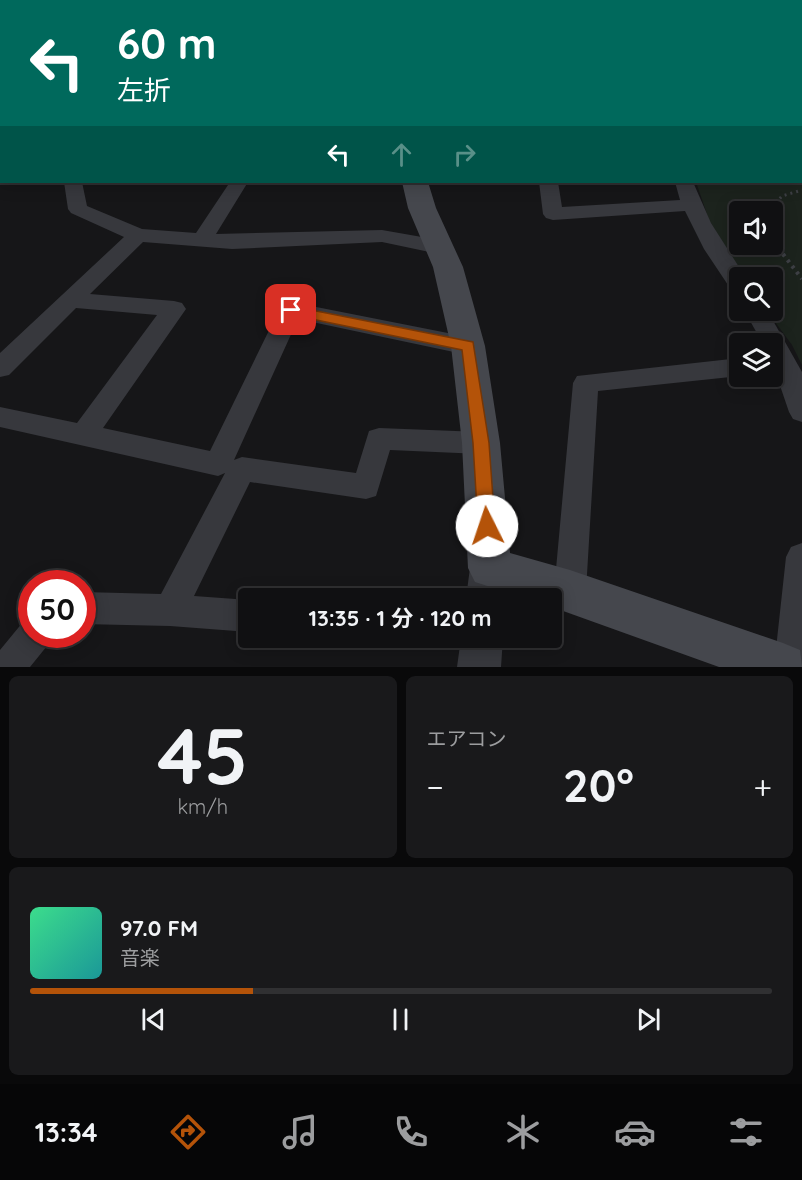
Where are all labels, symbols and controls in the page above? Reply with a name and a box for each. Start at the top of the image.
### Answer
text: 60 m [117,17,217,70]
icon: left [18,24,96,102]
text: 左折 [117,73,171,107]
icon: left [322,138,355,171]
icon: ahead [385,138,418,171]
icon: right [448,138,481,171]
map controls [729,201,783,387]
button: sound [729,201,783,255]
button: search [729,267,783,321]
pin [265,284,316,335]
icon: arrive [274,293,307,326]
button: layers [729,333,783,387]
position arrow [455,494,519,558]
speed limit sign: 50 [18,570,96,648]
text: 13:35 · 1 分 · 120 m [308,604,492,632]
text: 45 [157,706,248,804]
text: エアコン [427,726,507,751]
text: 20° [563,757,634,813]
text: − [427,766,444,807]
text: + [753,766,772,807]
text: km/h [177,794,228,819]
text: 97.0 FM [120,914,198,942]
text: 音楽 [120,945,160,970]
icon: previous [137,1003,170,1036]
icon: pause [384,1003,417,1036]
icon: next [632,1003,665,1036]
icon: directions [167,1111,209,1153]
icon: music [279,1111,321,1153]
icon: phone [390,1111,432,1153]
icon: climate [502,1111,544,1153]
icon: car [614,1111,656,1153]
icon: filters [725,1111,767,1153]
text: 13:34 [35,1115,98,1149]

